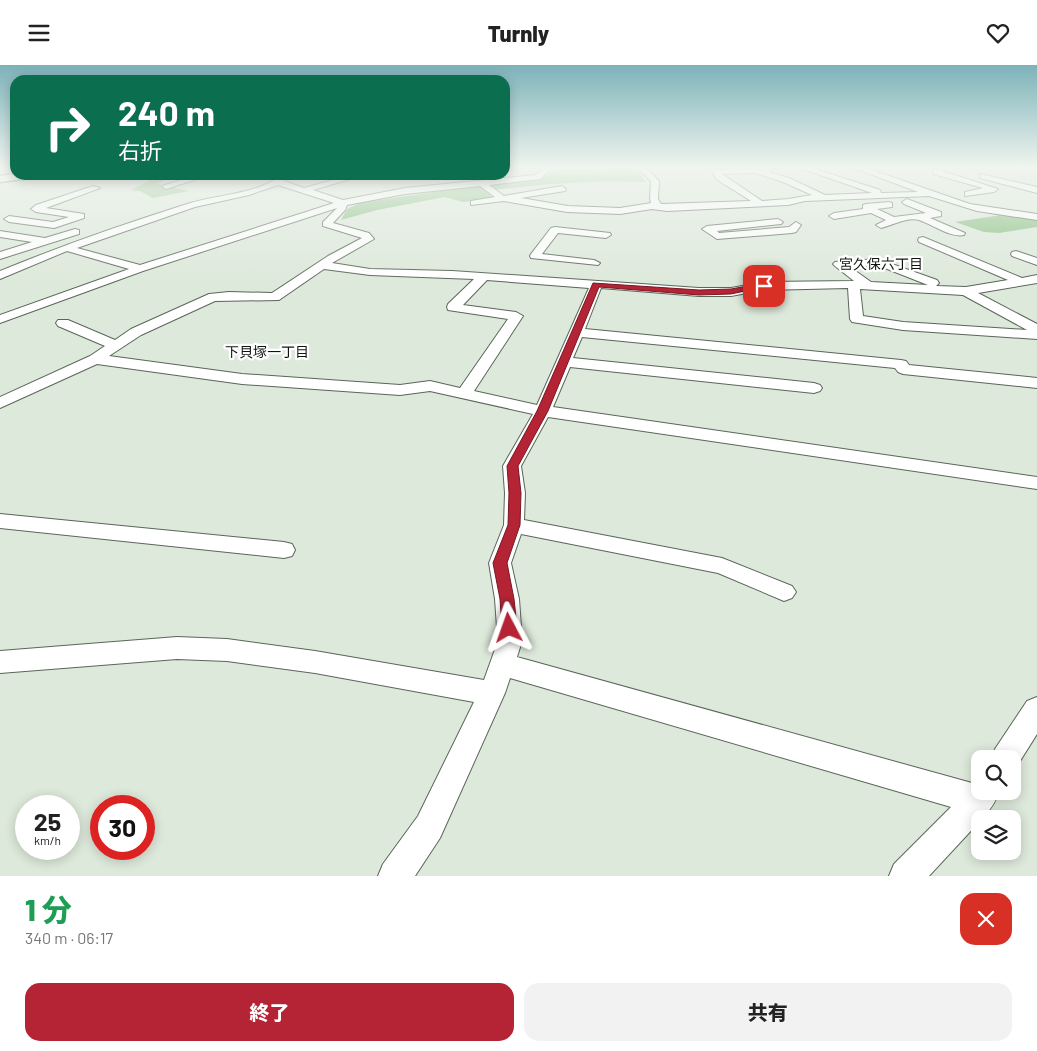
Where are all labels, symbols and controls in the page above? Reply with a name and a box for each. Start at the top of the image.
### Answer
icon: menu [25,19,53,47]
icon: heart [984,19,1012,47]
text: Turnly [488,20,549,46]
text: 240 m [118,91,215,133]
icon: right [35,95,100,160]
text: 右折 [118,137,162,163]
district label: 宮久保六丁目 [839,255,923,272]
pin [743,265,785,307]
icon: arrive [750,272,778,300]
district label: 下貝塚一丁目 [225,343,309,360]
position arrow [482,601,534,653]
map controls [971,750,1021,860]
button: search [971,750,1021,800]
speed limit sign: 30 [90,795,155,860]
text: 25 [34,806,61,836]
button: layers [971,810,1021,860]
text: km/h [34,833,61,847]
text: 1 分 [25,891,72,927]
button: close [960,893,1012,945]
text: 340 m · 06:17 [25,928,113,947]
button: 終了 [25,983,514,1041]
button: 共有 [524,983,1012,1041]

